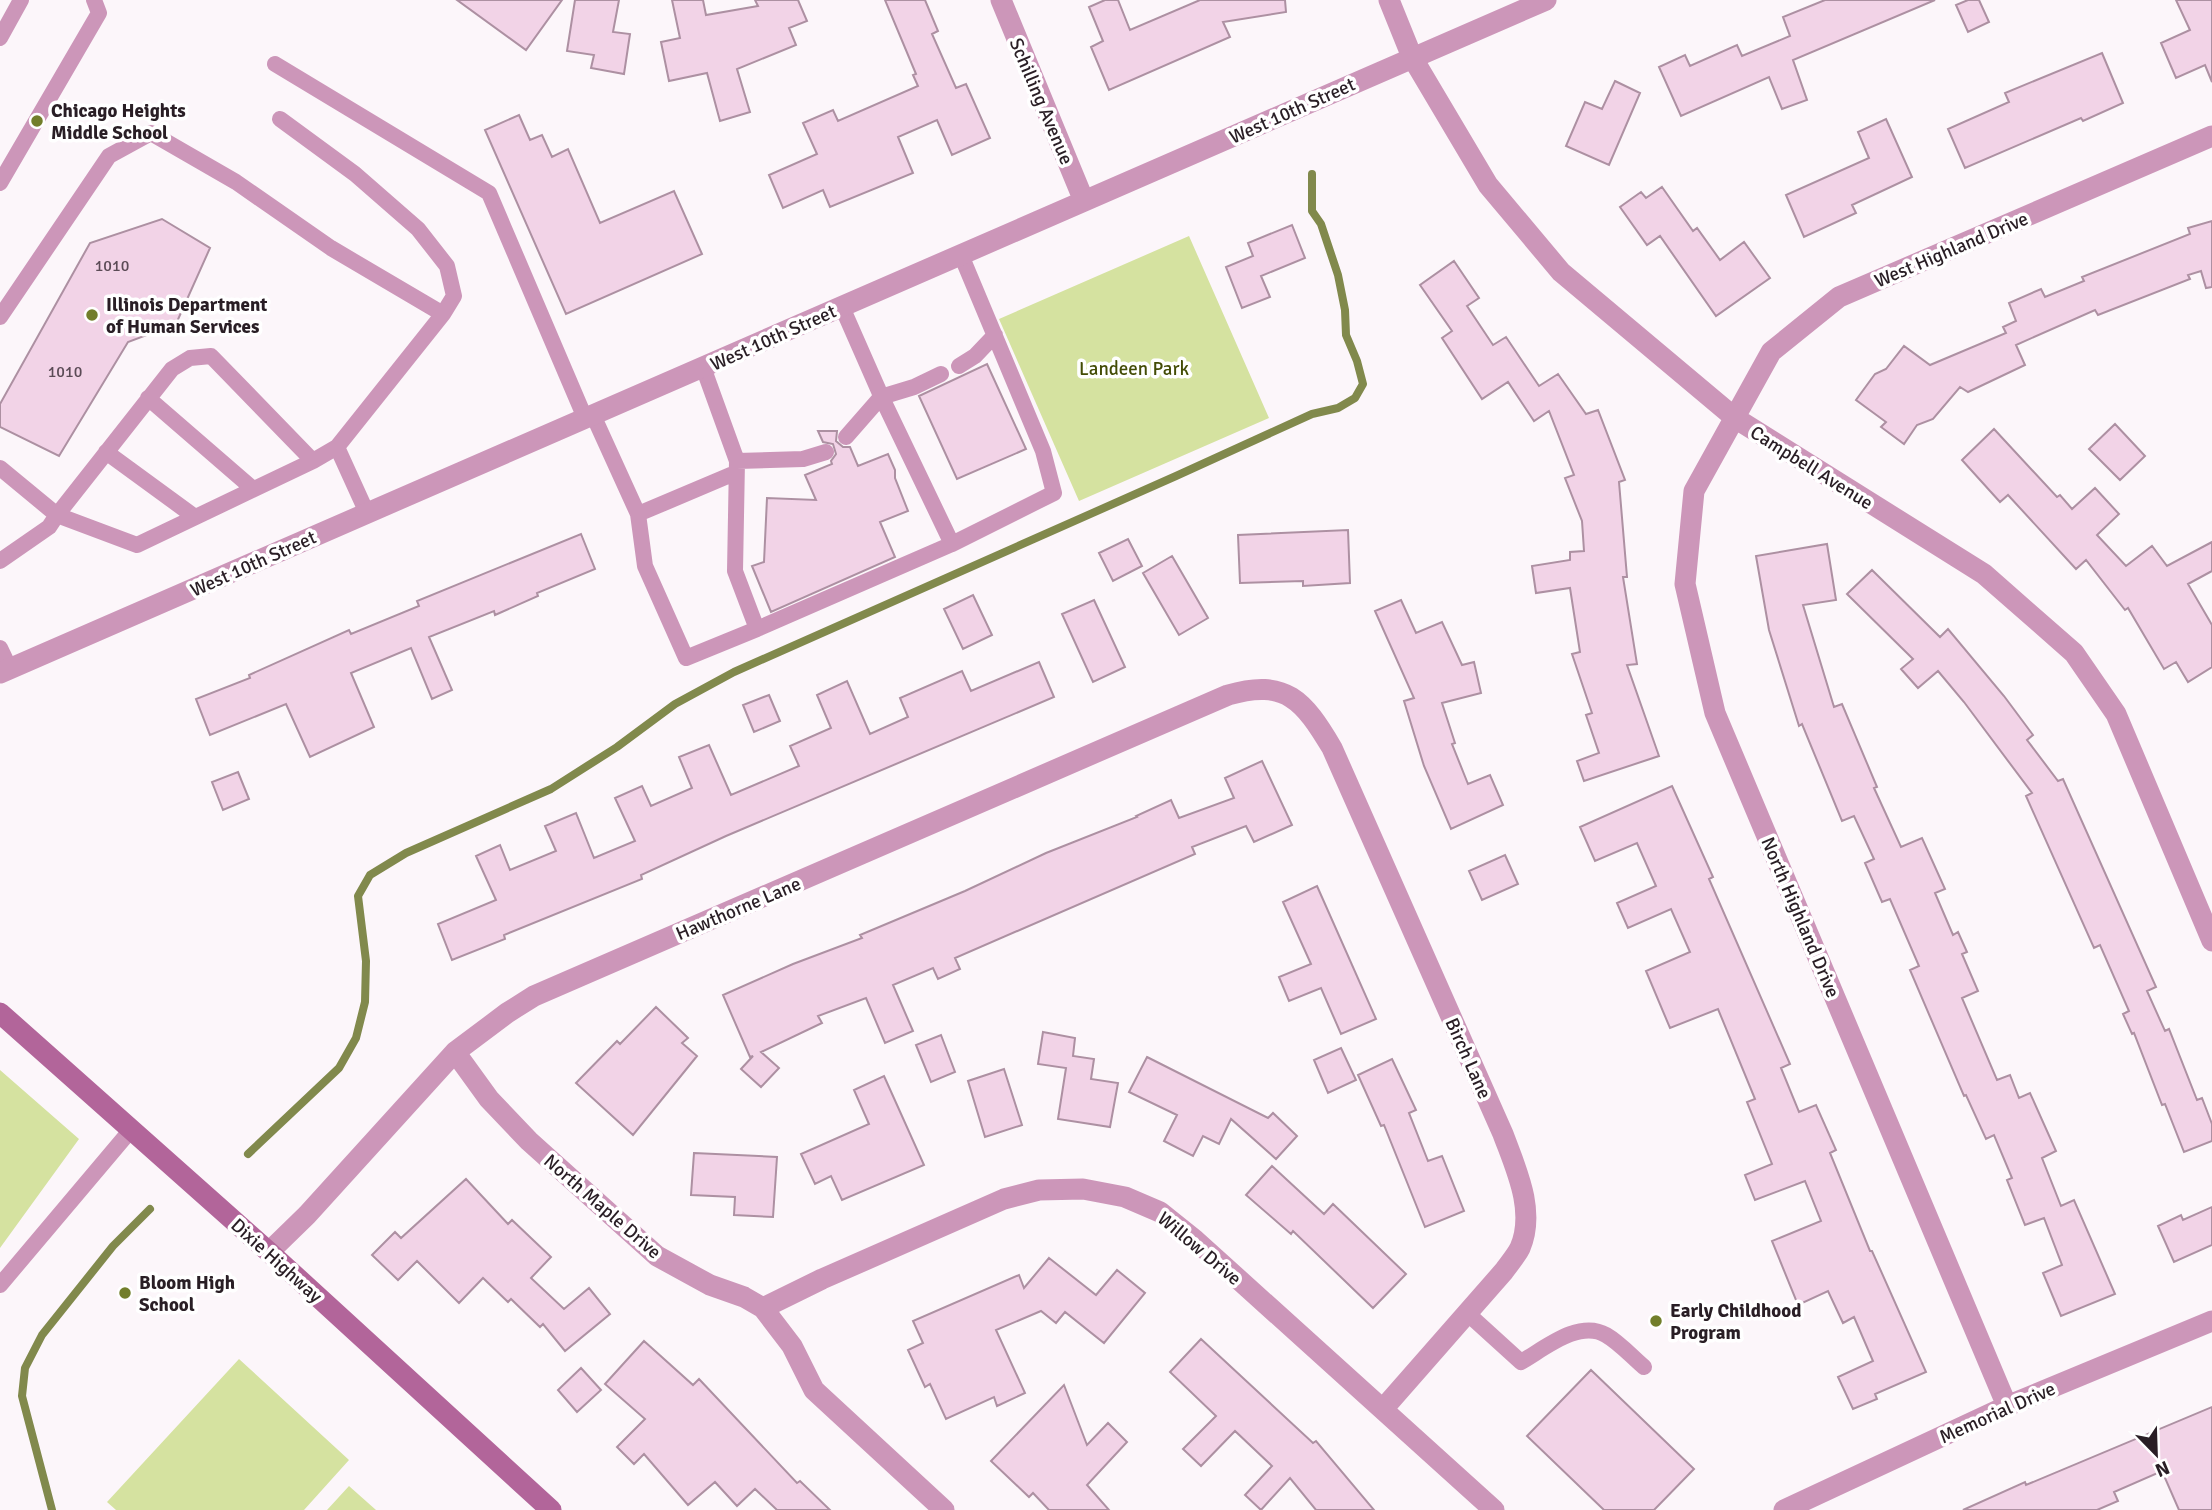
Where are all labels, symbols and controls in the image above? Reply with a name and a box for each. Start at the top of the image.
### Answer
street label: Schilling Avenue [1004,35,1079,168]
street label: West 10th Street [1226,72,1359,149]
place label: Chicago Heights Middle School [51,99,186,145]
marker: Chicago Heights Middle School [29,113,45,129]
street label: West Highland Drive [1871,207,2032,293]
house number: 1010 [95,256,129,276]
place label: Illinois Department of Human Services [106,293,267,339]
street label: West 10th Street [707,299,840,376]
marker: Illinois Department of Human Services [84,307,100,323]
park label: Landeen Park [1079,357,1189,381]
house number: 1010 [48,362,82,382]
street label: Campbell Avenue [1746,420,1877,515]
street label: West 10th Street [187,525,320,602]
street label: North Highland Drive [1755,834,1845,1001]
street label: Hawthorne Lane [672,872,804,946]
street label: Birch Lane [1440,1014,1497,1103]
street label: North Maple Drive [539,1149,666,1264]
street label: Willow Drive [1153,1207,1246,1291]
street label: Dixie Highway [226,1213,327,1308]
place label: Bloom High School [139,1271,235,1317]
marker: Bloom High School [117,1285,133,1301]
place label: Early Childhood Program [1670,1299,1801,1345]
marker: Early Childhood Program [1648,1313,1664,1329]
street label: Memorial Drive [1936,1377,2059,1449]
north arrow [2121,1419,2191,1489]
text: N [2151,1455,2173,1482]

